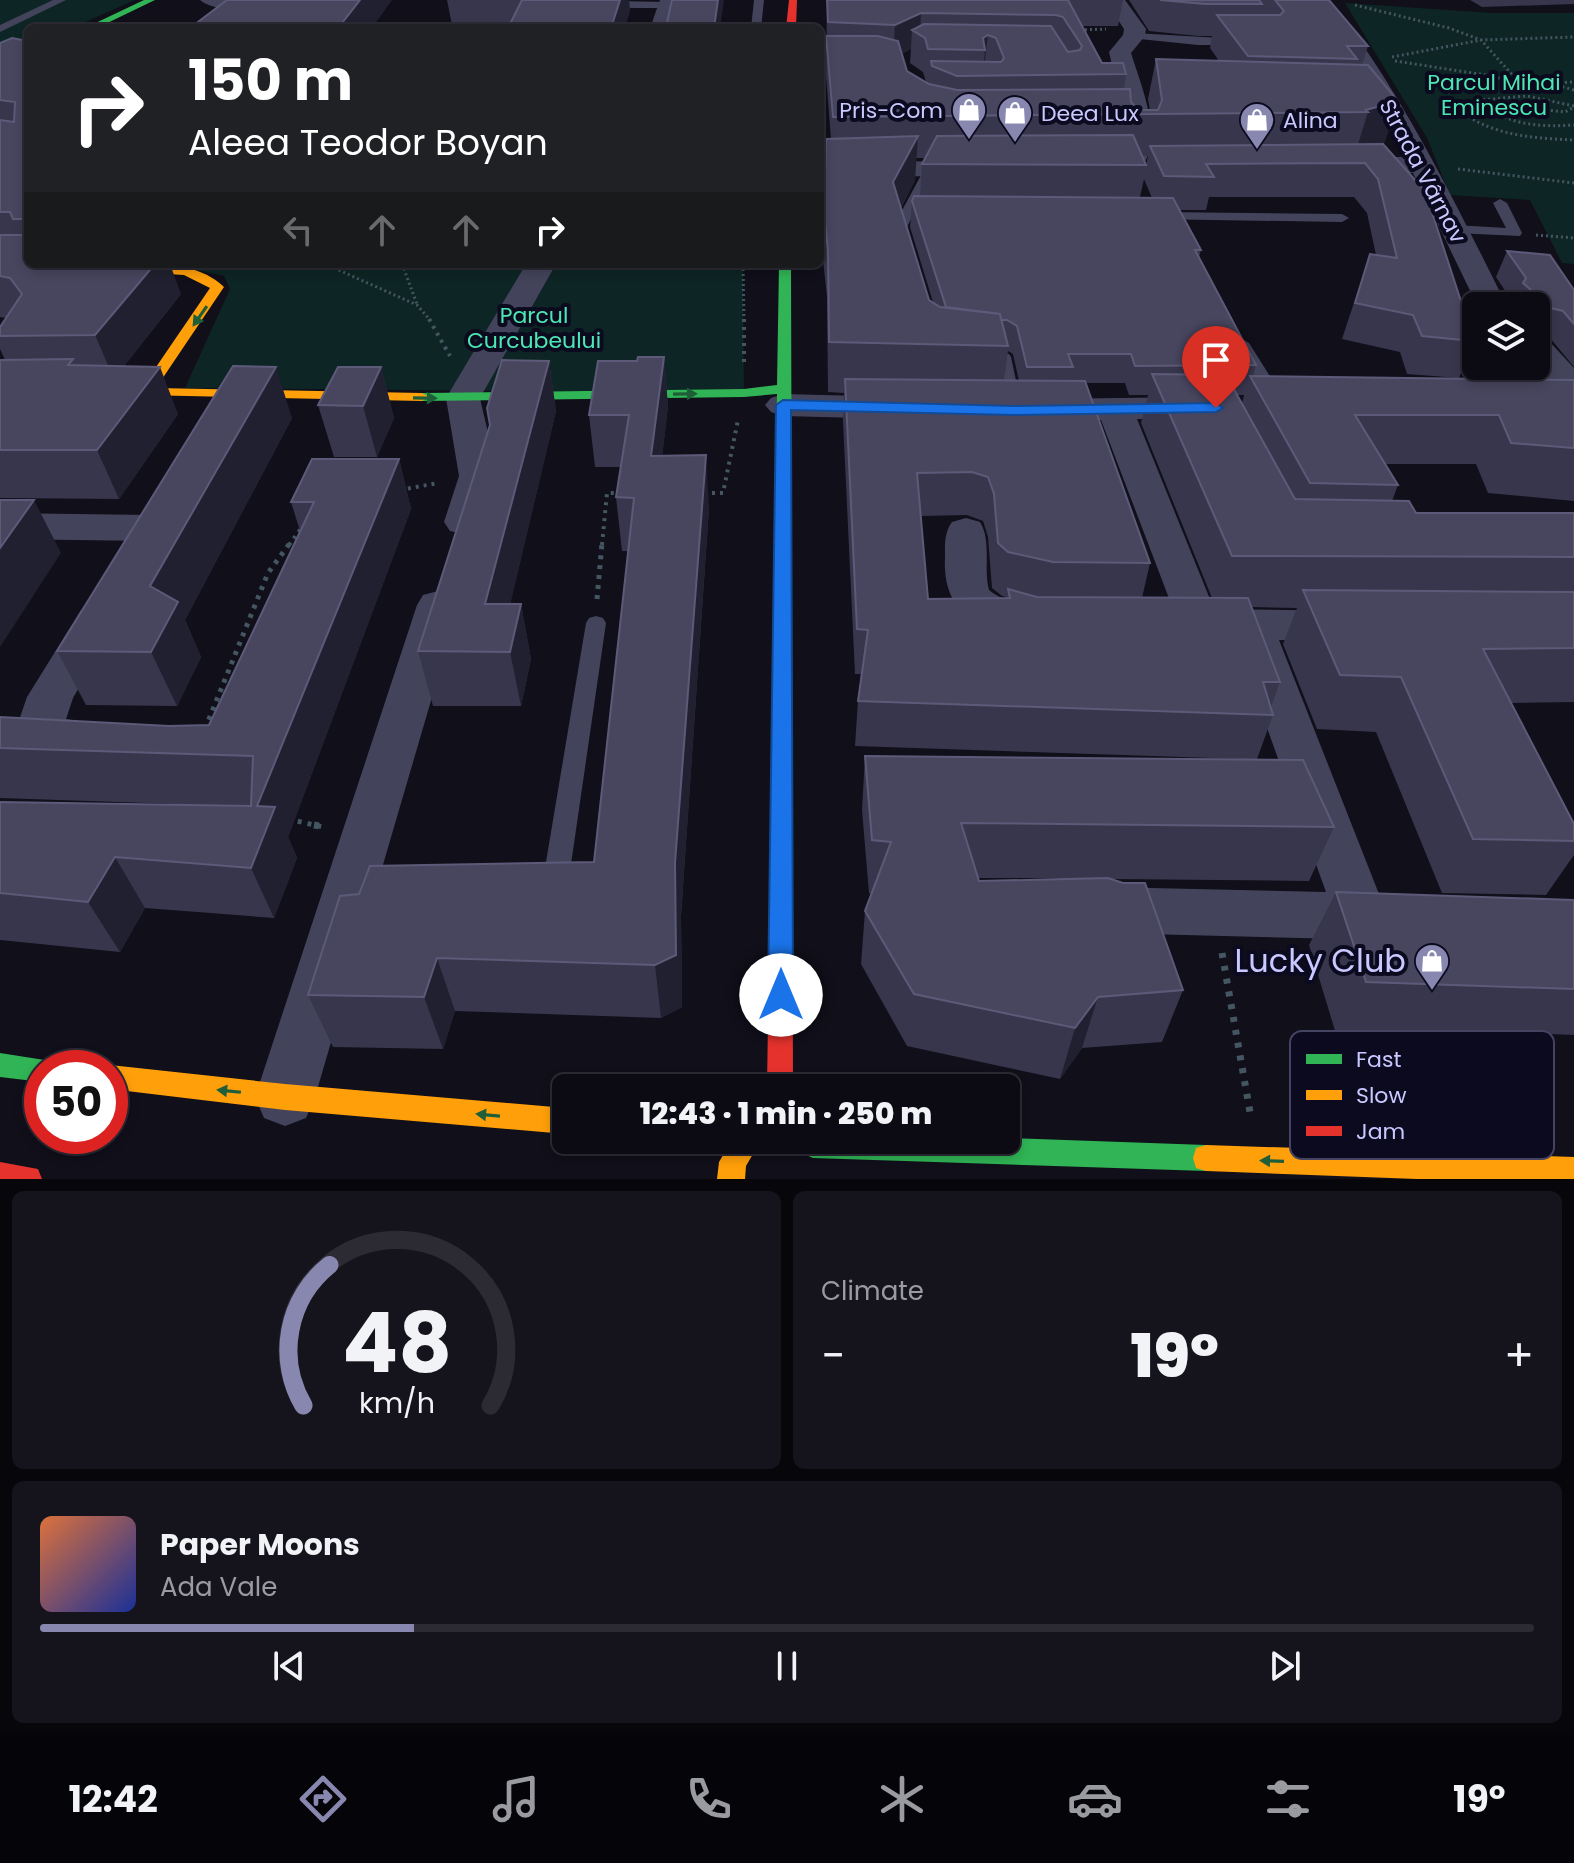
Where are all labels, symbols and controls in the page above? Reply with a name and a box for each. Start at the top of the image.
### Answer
text: 150 m [188,41,353,120]
icon: right [56,56,160,160]
park label: Parcul Mihai Eminescu [1427,67,1561,123]
shop icon: Pris-Com [950,91,988,141]
shop icon: Deea Lux [996,94,1034,144]
street label: Strada Vârnav [1372,94,1474,249]
place label: Pris-Com [839,95,943,126]
place label: Deea Lux [1041,98,1139,129]
shop icon: Alina [1238,101,1276,151]
place label: Alina [1283,105,1338,136]
text: Aleea Teodor Boyan [188,117,548,168]
icon: left [276,208,320,252]
icon: ahead [360,208,404,252]
icon: ahead [444,208,488,252]
icon: right [528,208,572,252]
map controls [1462,292,1550,380]
button: layers [1462,292,1550,380]
park label: Parcul Curcubeului [467,300,601,356]
one-way arrow [193,305,208,326]
pin [1182,326,1250,408]
icon: arrive [1194,338,1238,382]
one-way arrow [673,388,698,400]
one-way arrow [413,391,438,404]
place label: Lucky Club [1235,938,1406,983]
shop icon: Lucky Club [1413,942,1451,992]
position arrow [739,953,823,1037]
legend [1290,1031,1554,1159]
text: Fast [1356,1044,1401,1075]
speed limit sign: 50 [24,1050,128,1154]
text: Slow [1356,1080,1406,1111]
one-way arrow [216,1084,241,1097]
text: 12:43 · 1 min · 250 m [640,1092,932,1135]
one-way arrow [475,1108,500,1121]
text: Jam [1356,1116,1405,1147]
one-way arrow [1259,1155,1284,1167]
text: Climate [821,1273,924,1309]
text: 48 [341,1285,452,1401]
text: 19° [1130,1314,1219,1398]
text: − [821,1325,845,1386]
text: + [1504,1325,1534,1386]
text: km/h [358,1383,435,1423]
text: Paper Moons [160,1523,360,1566]
text: Ada Vale [160,1569,277,1605]
icon: previous [267,1644,311,1688]
icon: pause [765,1644,809,1688]
icon: next [1263,1644,1307,1688]
icon: directions [295,1771,351,1827]
icon: music [488,1771,544,1827]
icon: phone [681,1771,737,1827]
icon: climate [874,1771,930,1827]
icon: car [1067,1771,1123,1827]
icon: filters [1260,1771,1316,1827]
text: 12:42 [69,1774,158,1825]
text: 19° [1453,1774,1505,1825]

